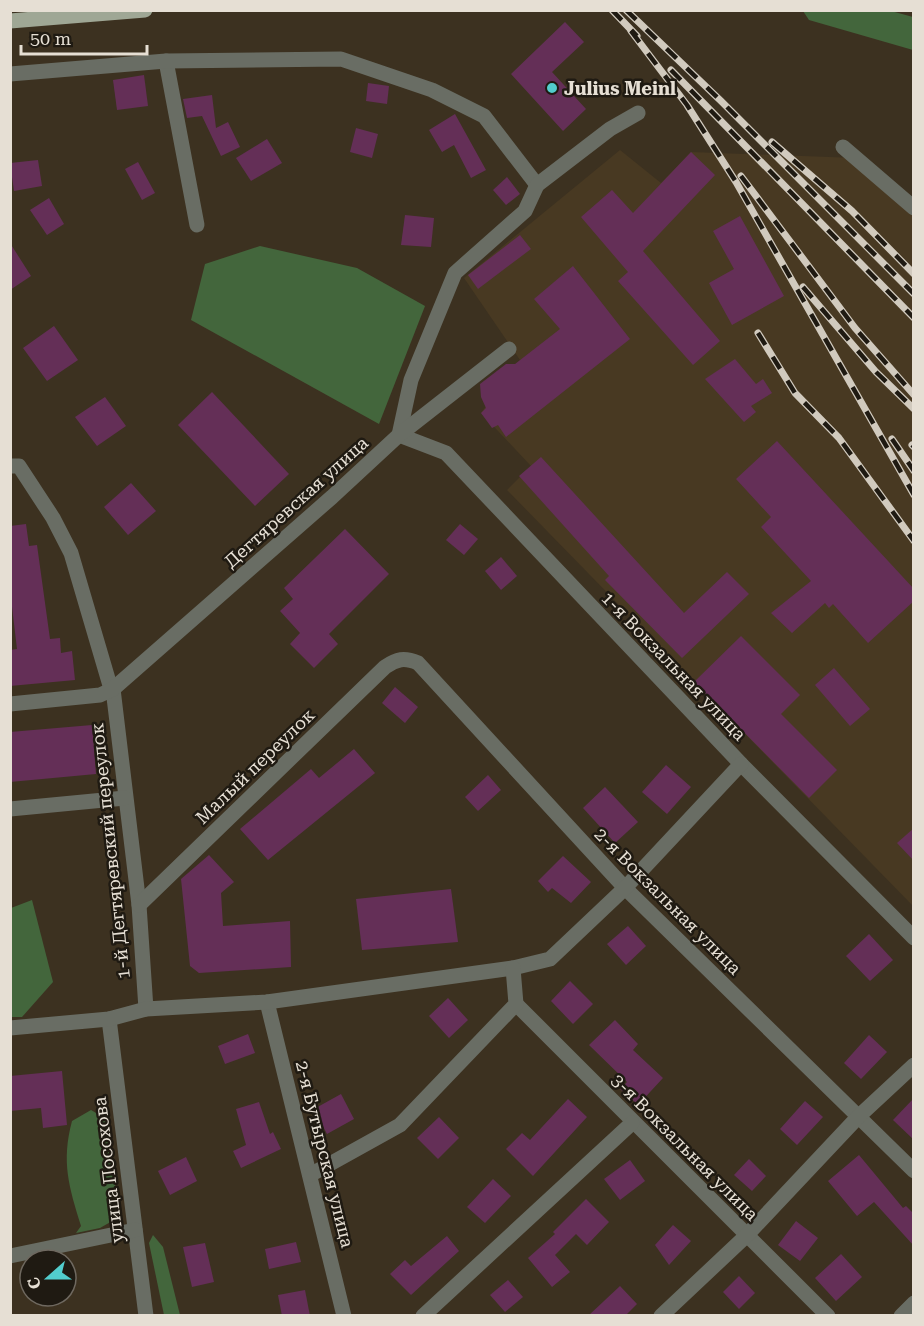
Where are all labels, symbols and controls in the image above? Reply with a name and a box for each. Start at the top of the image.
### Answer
scale bar [21,18,147,56]
text: 50 m [30,28,71,49]
place label: Julius Meinl [564,78,676,99]
marker: Julius Meinl [545,81,559,95]
street label: Дегтяревская улица [220,432,372,572]
street label: 1-я Вокзальная улица [597,587,751,745]
street label: Малый переулок [191,704,319,828]
street label: 1-й Дегтяревский переулок [86,722,134,980]
street label: 2-я Вокзальная улица [590,823,746,979]
street label: 2-я Бутырская улица [292,1058,358,1250]
street label: 3-я Вокзальная улица [607,1069,763,1225]
street label: улица Посохова [89,1095,127,1244]
north arrow [18,1248,78,1308]
text: С [24,1275,45,1292]

